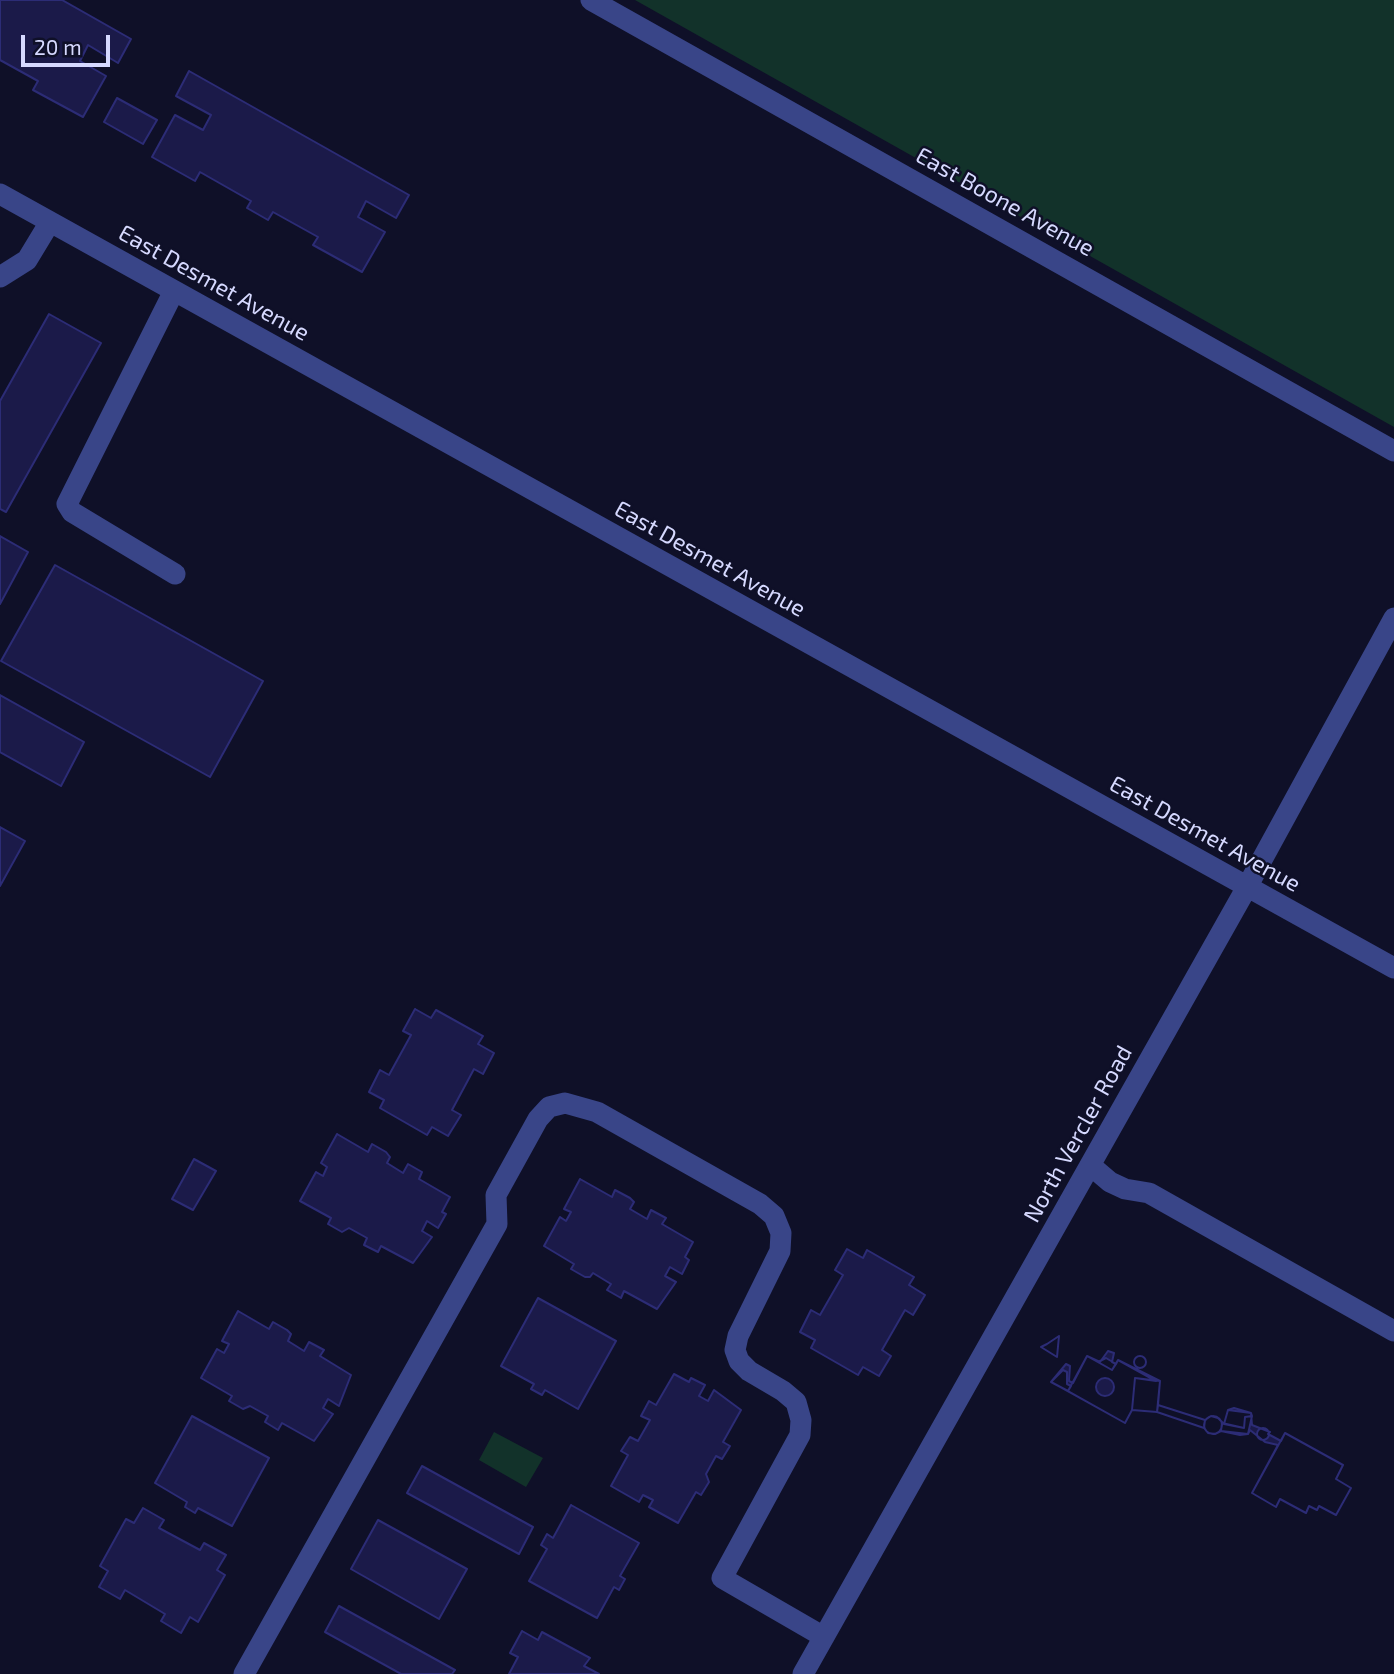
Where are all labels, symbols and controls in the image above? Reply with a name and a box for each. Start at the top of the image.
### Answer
scale bar [24,21,114,65]
text: 20 m [34,34,82,59]
street label: East Boone Avenue [911,142,1099,262]
street label: East Desmet Avenue [114,219,314,347]
street label: East Desmet Avenue [610,495,810,623]
street label: East Desmet Avenue [1105,770,1305,898]
street label: North Vercler Road [1018,1041,1138,1227]

